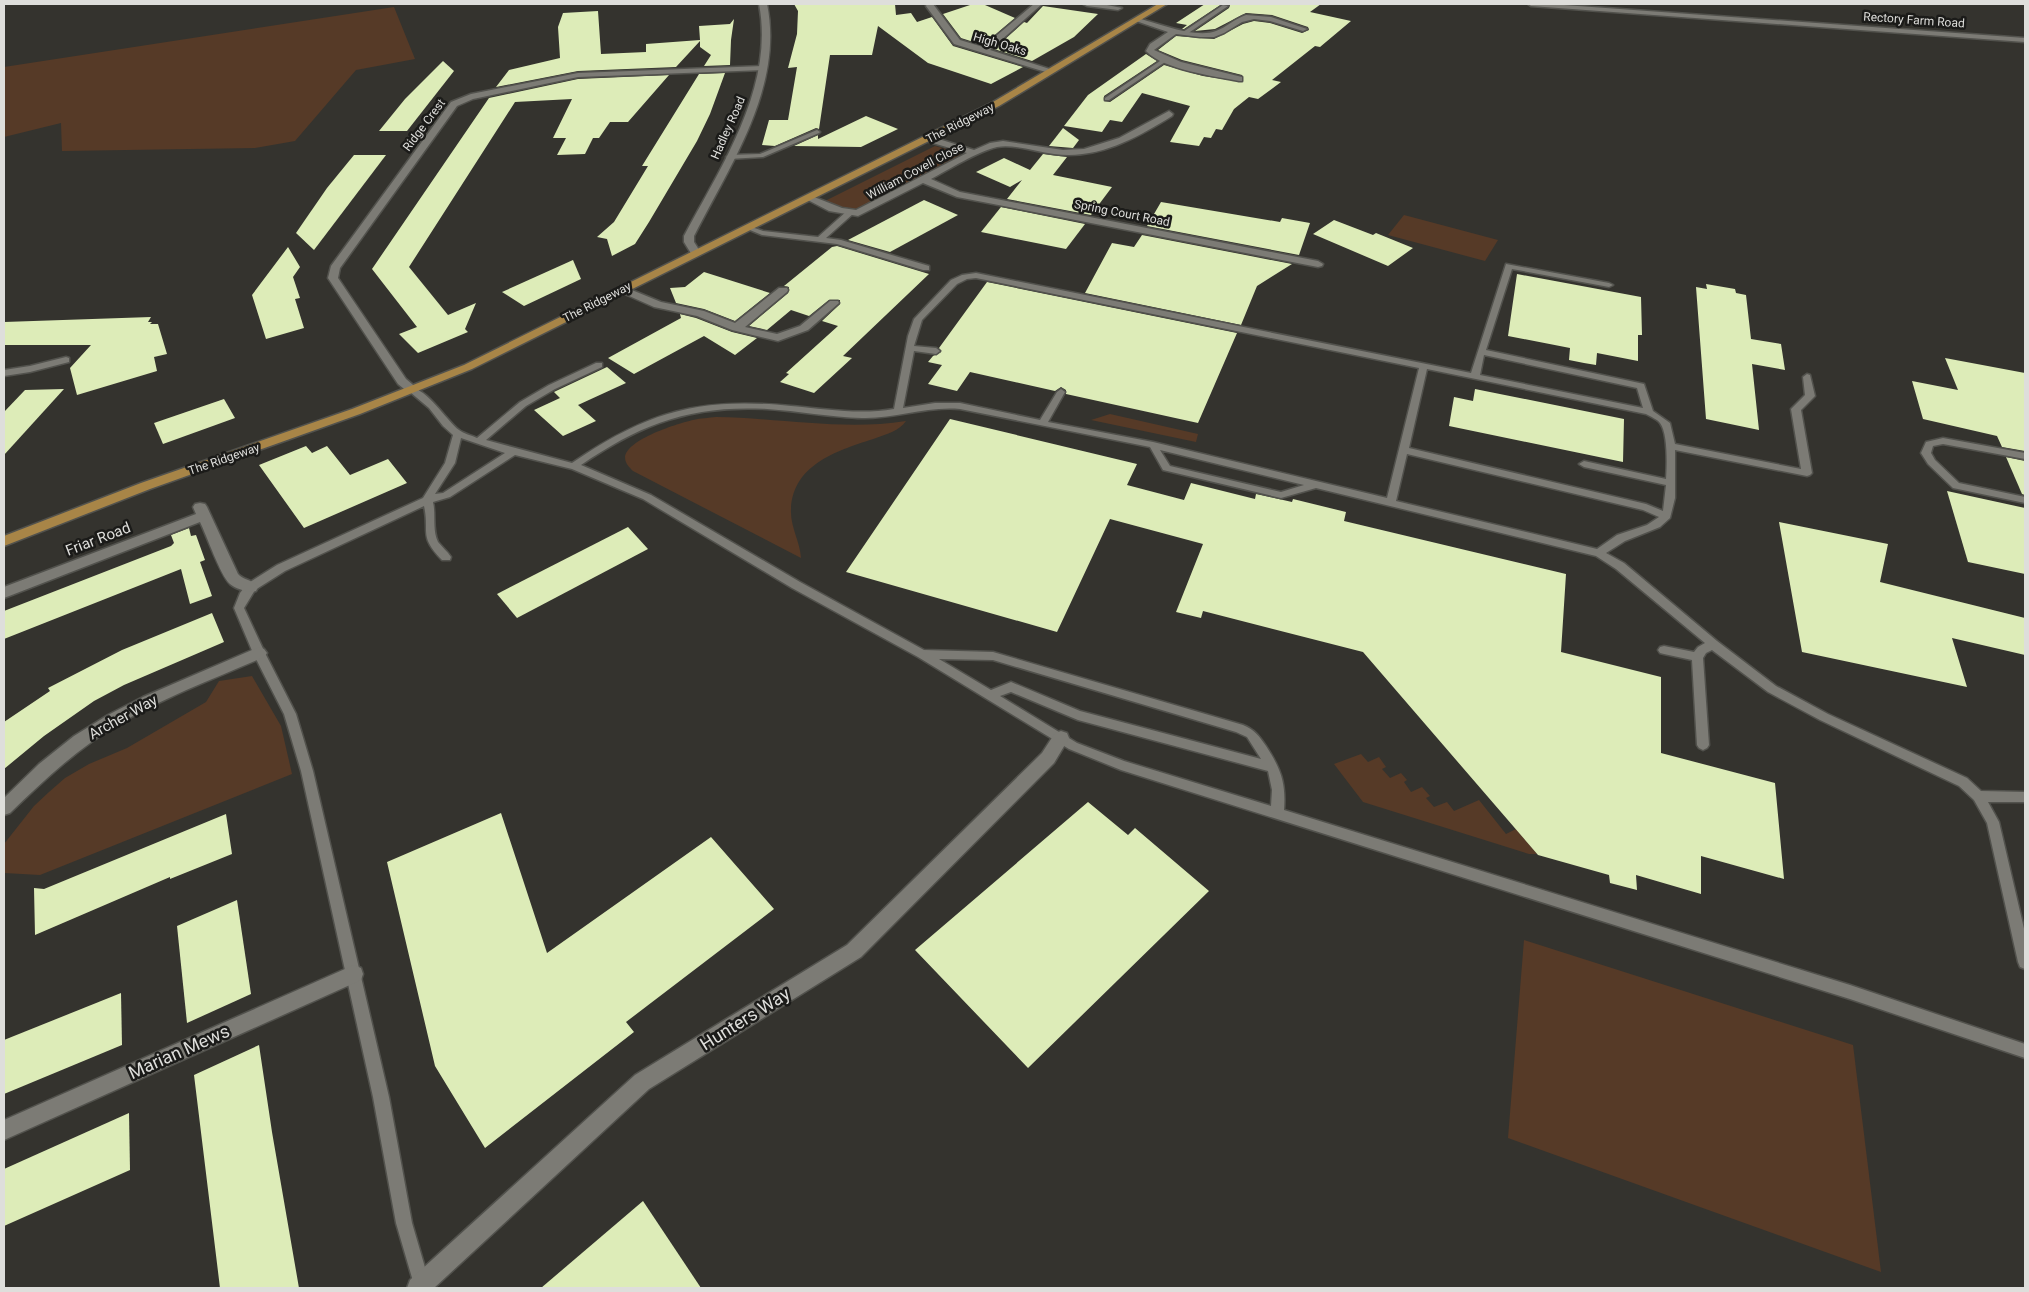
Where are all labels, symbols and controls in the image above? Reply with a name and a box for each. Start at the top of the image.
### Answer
street label: Rectory Farm Road [1863,9,1965,31]
street label: High Oaks [972,30,1028,58]
street label: Hadley Road [708,94,748,162]
street label: Ridge Crest [400,96,448,154]
street label: The Ridgeway [924,100,997,146]
street label: William Covell Close [864,139,966,203]
street label: Spring Court Road [1073,197,1171,229]
street label: The Ridgeway [561,279,634,325]
street label: The Ridgeway [187,440,262,478]
street label: Friar Road [63,518,133,560]
street label: Archer Way [85,691,161,743]
street label: Hunters Way [696,982,794,1054]
street label: Marian Mews [125,1020,233,1083]

